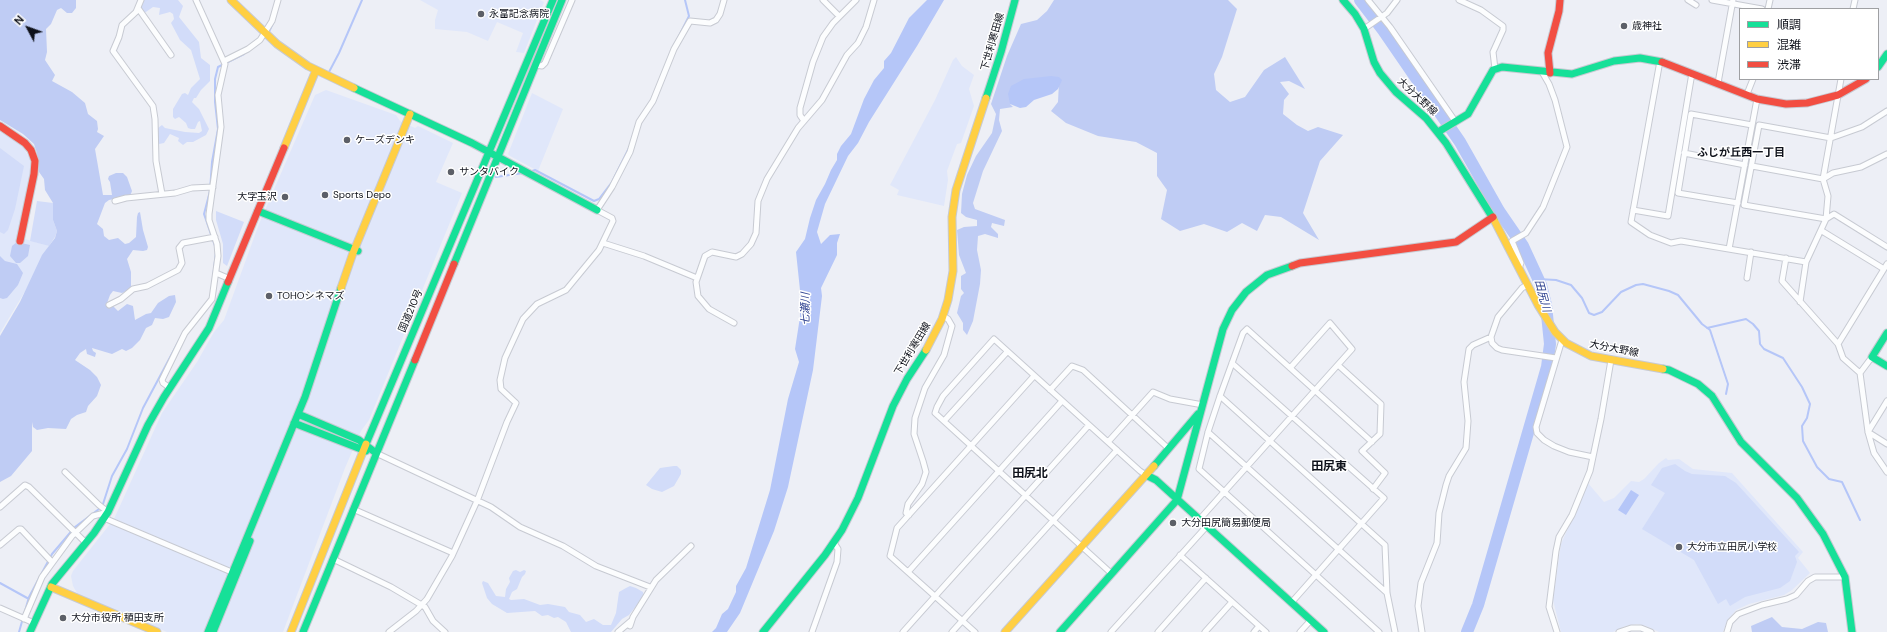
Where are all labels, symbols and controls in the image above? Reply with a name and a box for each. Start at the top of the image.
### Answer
north arrow [8,8,48,48]
place label: 永富記念病院 [489,8,549,20]
legend [1739,8,1879,80]
marker: 永富記念病院 [476,9,486,19]
street label: 下世利寒田線 [979,12,1007,72]
text: N [11,13,27,28]
text: 順調 [1777,17,1801,33]
place label: 歳神社 [1632,20,1662,32]
marker: 歳神社 [1619,21,1629,31]
text: 混雑 [1777,37,1801,53]
text: 渋滞 [1777,57,1801,73]
street label: 大分大野線 [1395,76,1439,118]
place label: ケーズデンキ [355,134,415,146]
marker: ケーズデンキ [342,135,352,145]
district label: ふじが丘西一丁目 [1697,146,1785,160]
place label: サンタバイク [459,166,519,178]
marker: サンタバイク [446,167,456,177]
place label: Sports Depo [333,189,391,201]
marker: Sports Depo [320,190,330,200]
place label: 大字玉沢 [237,191,277,203]
marker: 大字玉沢 [280,192,290,202]
water label: 田尻川 [1531,278,1553,314]
street label: 国道210号 [397,288,425,334]
place label: TOHOシネマズ [277,290,345,302]
marker: TOHOシネマズ [264,291,274,301]
water label: 七瀬川 [799,293,813,325]
street label: 下世利寒田線 [892,320,934,378]
street label: 大分大野線 [1588,338,1640,360]
district label: 田尻東 [1311,460,1347,474]
district label: 田尻北 [1012,467,1048,481]
place label: 大分田尻簡易郵便局 [1181,517,1271,529]
marker: 大分田尻簡易郵便局 [1168,518,1178,528]
place label: 大分市立田尻小学校 [1687,541,1777,553]
marker: 大分市立田尻小学校 [1674,542,1684,552]
place label: 大分市役所 稙田支所 [71,612,164,624]
marker: 大分市役所 稙田支所 [58,613,68,623]

